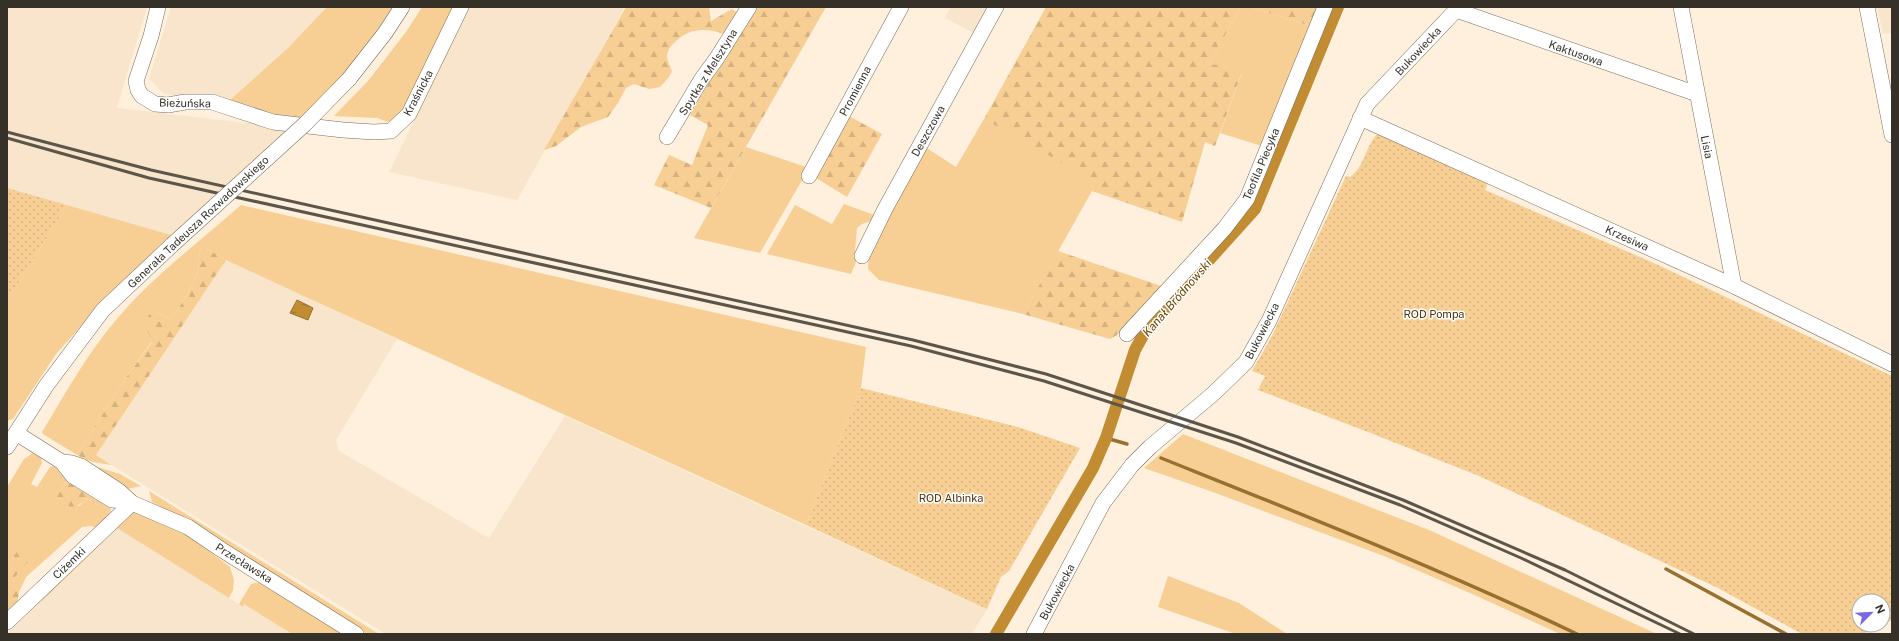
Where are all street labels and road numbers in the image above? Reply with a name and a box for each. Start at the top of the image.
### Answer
street label: Bukowiecka [1393,24,1443,78]
street label: Spytka z Melsztyna [677,27,739,117]
street label: Kaktusowa [1547,38,1605,68]
street label: Promienna [837,64,873,118]
street label: Kraśnicka [401,68,435,118]
street label: Bieżuńska [159,97,211,109]
street label: Deszczowa [909,103,947,159]
street label: Teofila Piecyka [1240,126,1282,202]
street label: Lisia [1699,134,1715,160]
street label: Generała Tadeusza Rozwadowskiego [125,153,271,291]
street label: Krzesiwa [1603,223,1651,253]
street label: Bukowiecka [1243,301,1281,361]
street label: Przecławska [213,541,275,585]
street label: Ciżemki [50,545,88,581]
street label: Bukowiecka [1037,562,1077,622]

